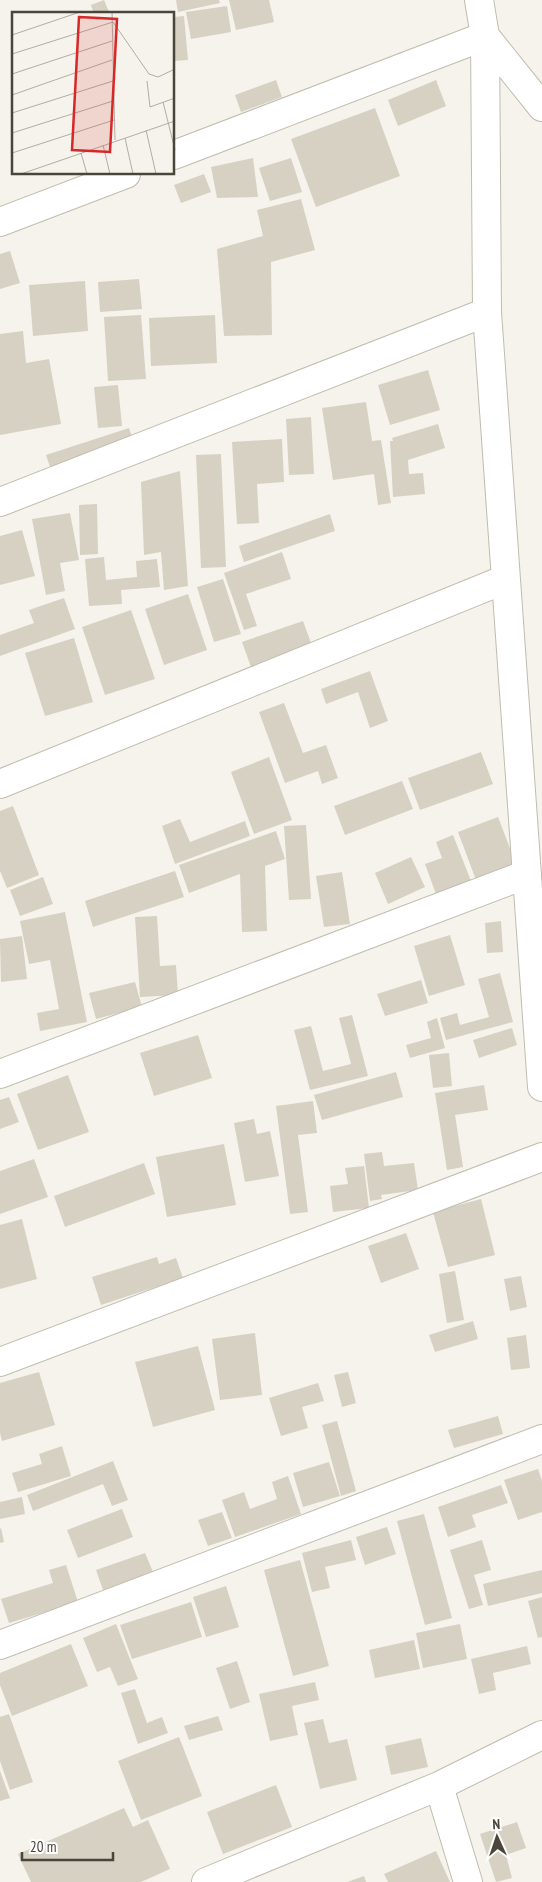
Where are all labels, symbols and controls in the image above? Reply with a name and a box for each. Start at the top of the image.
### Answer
inset map [12,12,175,175]
north arrow [472,1812,522,1862]
text: N [492,1815,501,1833]
scale bar [22,1830,114,1862]
text: 20 m [30,1837,56,1856]

